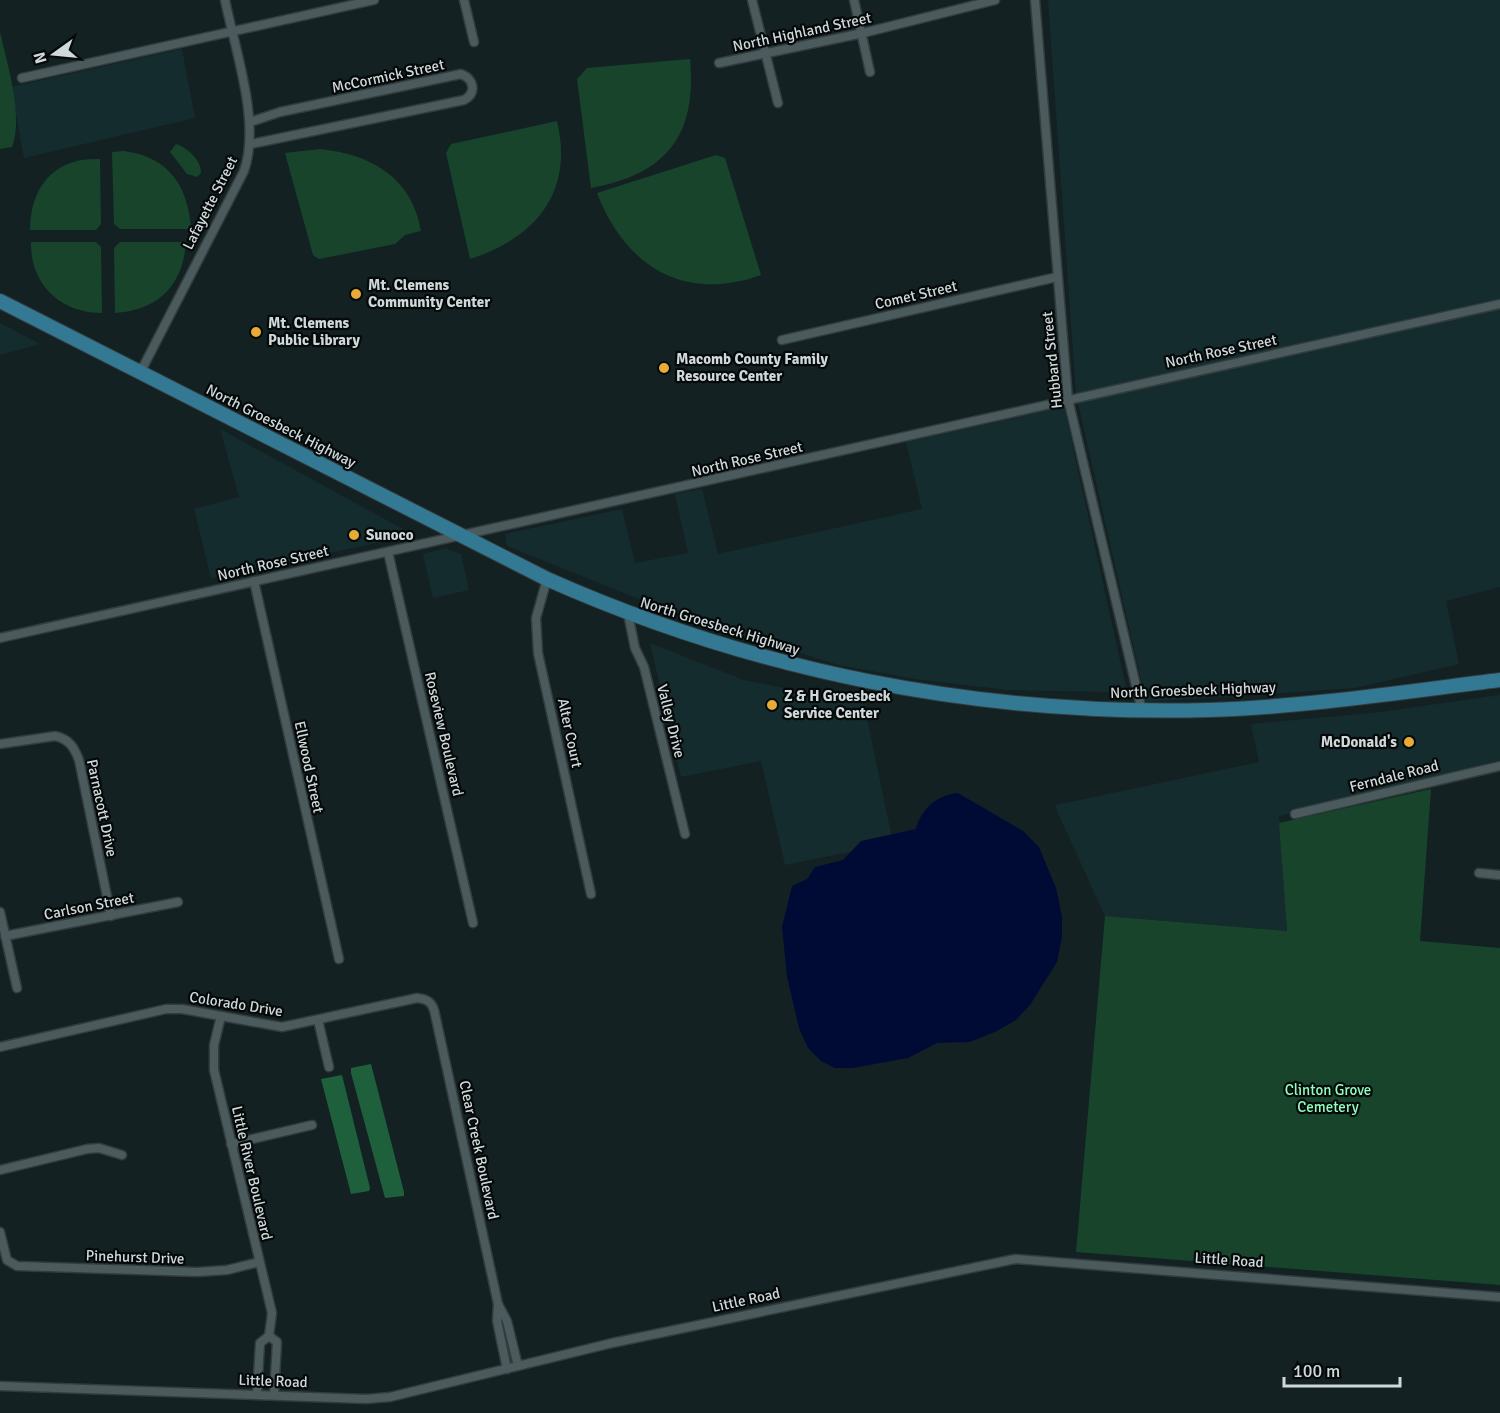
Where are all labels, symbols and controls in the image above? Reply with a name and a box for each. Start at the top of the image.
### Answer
street label: North Highland Street [731,9,873,55]
north arrow [24,24,84,84]
text: N [29,50,52,66]
street label: McCormick Street [330,55,446,97]
street label: Lafayette Street [179,153,241,253]
place label: Mt. Clemens Community Center [368,276,490,311]
street label: Comet Street [873,277,959,313]
marker: Mt. Clemens Community Center [349,287,363,301]
street label: Hubbard Street [1038,311,1066,409]
place label: Mt. Clemens Public Library [268,314,360,349]
marker: Mt. Clemens Public Library [249,325,263,339]
street label: North Rose Street [1164,330,1278,372]
place label: Macomb County Family Resource Center [676,350,829,385]
marker: Macomb County Family Resource Center [657,361,671,375]
street label: North Groesbeck Highway [203,380,359,472]
street label: North Rose Street [690,437,804,481]
place label: Sunoco [366,526,414,544]
marker: Sunoco [347,528,361,542]
street label: North Rose Street [216,541,330,585]
street label: North Groesbeck Highway [638,593,802,659]
street label: Roseview Boulevard [421,670,467,798]
street label: North Groesbeck Highway [1110,678,1276,702]
street label: Valley Drive [653,682,689,760]
place label: Z & H Groesbeck Service Center [784,687,891,722]
street label: Alter Court [554,697,586,769]
marker: Z & H Groesbeck Service Center [765,698,779,712]
street label: Ellwood Street [290,719,328,815]
place label: McDonald's [1321,733,1397,751]
marker: McDonald's [1402,735,1416,749]
street label: Ferndale Road [1348,756,1441,796]
street label: Parnacott Drive [83,758,121,858]
street label: Carlson Street [42,888,136,924]
street label: Colorado Drive [188,988,284,1020]
street label: Clear Creek Boulevard [455,1079,503,1221]
park label: Clinton Grove Cemetery [1285,1081,1371,1116]
street label: Little River Boulevard [228,1104,276,1242]
street label: Pinehurst Drive [85,1246,185,1268]
street label: Little Road [1194,1249,1264,1271]
street label: Little Road [710,1284,782,1316]
scale bar [1284,1350,1400,1388]
text: 100 m [1293,1360,1340,1382]
street label: Little Road [238,1371,308,1391]

